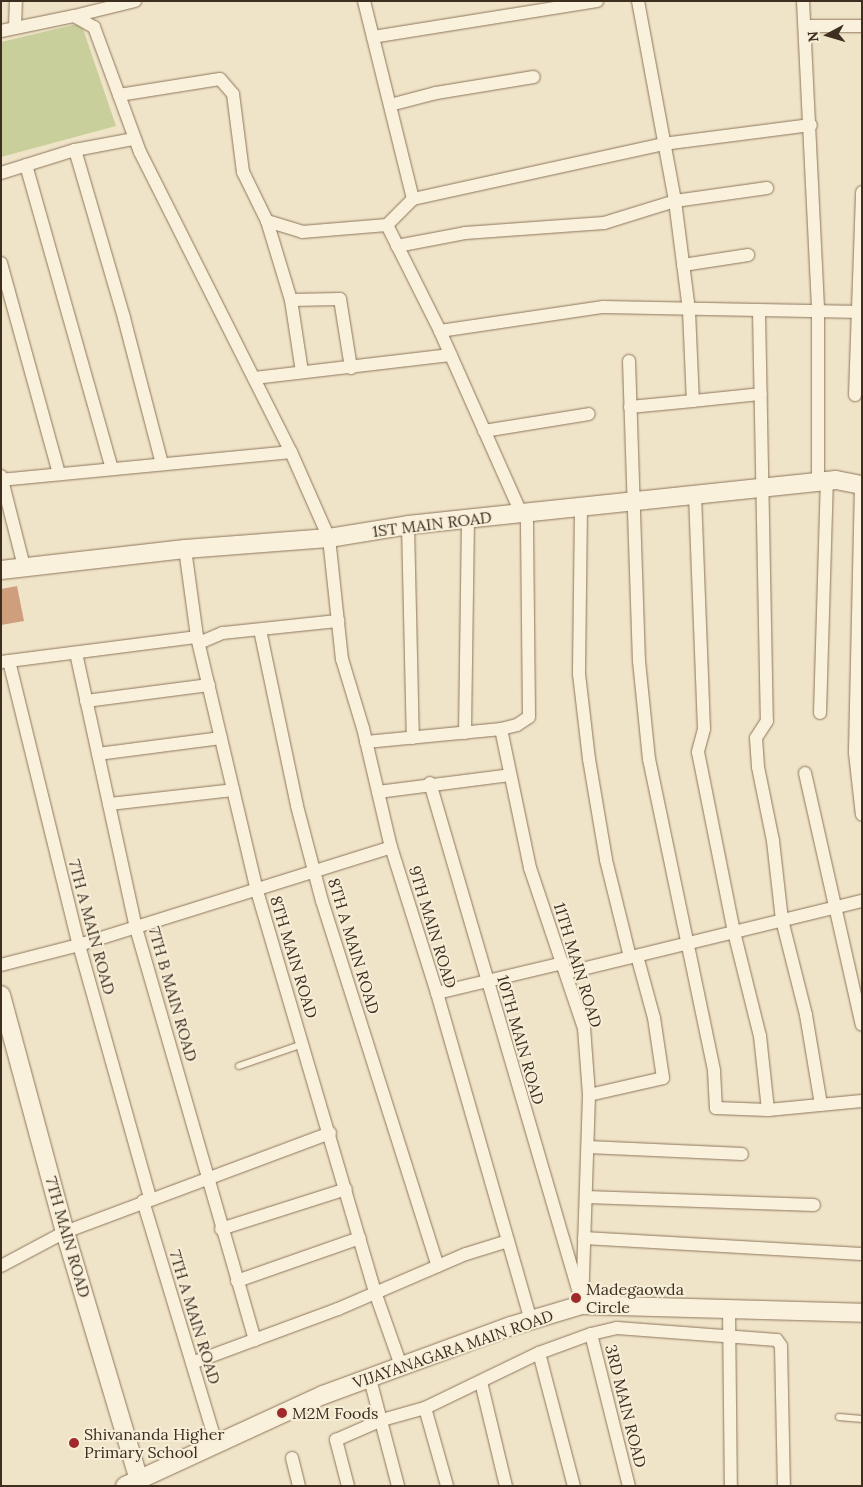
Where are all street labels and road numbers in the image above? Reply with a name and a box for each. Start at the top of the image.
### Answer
street label: 1ST MAIN ROAD [371,507,493,541]
street label: 7TH A MAIN ROAD [65,857,119,997]
street label: 9TH MAIN ROAD [405,863,461,991]
street label: 8TH A MAIN ROAD [324,876,384,1016]
street label: 8TH MAIN ROAD [266,894,322,1020]
street label: 11TH MAIN ROAD [550,900,606,1030]
street label: 7TH B MAIN ROAD [145,924,201,1064]
street label: 10TH MAIN ROAD [493,973,549,1107]
street label: 7TH MAIN ROAD [42,1174,94,1300]
street label: 7TH A MAIN ROAD [165,1248,225,1386]
street label: VIJAYANAGARA MAIN ROAD [350,1306,556,1392]
street label: 3RD MAIN ROAD [601,1343,651,1469]

